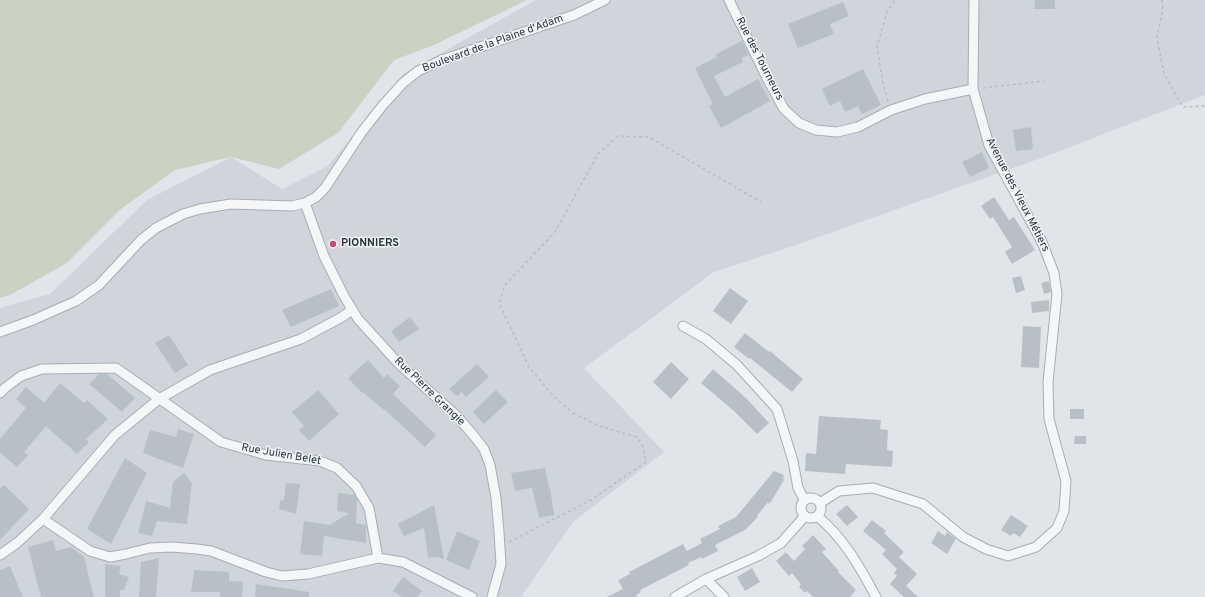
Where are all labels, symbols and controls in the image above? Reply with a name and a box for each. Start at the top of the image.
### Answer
street label: Boulevard de la Plaine d'Adam [421,12,565,76]
street label: Rue des Tourneurs [732,15,786,103]
street label: Avenue des Vieux Métiers [982,136,1052,254]
place label: PIONNIERS [341,237,399,251]
marker: PIONNIERS [328,239,338,249]
street label: Rue Pierre Grangie [391,355,467,429]
street label: Rue Julien Belet [240,442,322,468]

